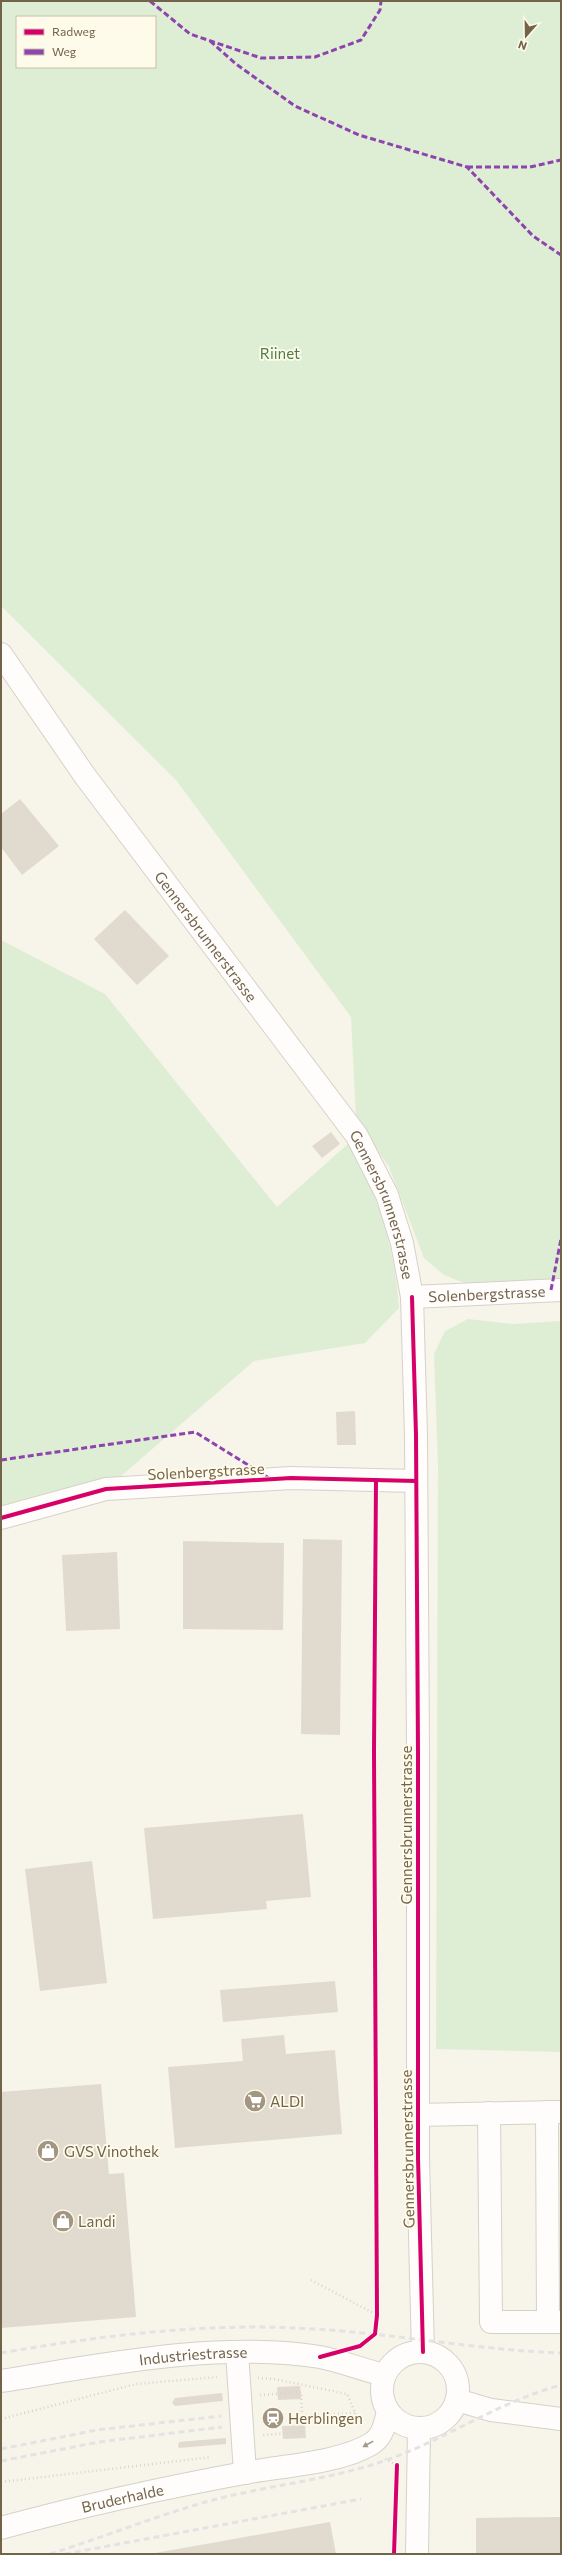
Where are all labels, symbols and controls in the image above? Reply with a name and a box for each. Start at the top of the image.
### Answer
legend [16,16,156,68]
north arrow [506,16,546,56]
text: Radweg [52,24,96,38]
text: N [516,38,529,53]
text: Weg [52,44,77,58]
park label: Riinet [260,344,300,362]
street label: Gennersbrunnerstrasse [151,867,261,1005]
street label: Gennersbrunnerstrasse [346,1126,418,1281]
street label: Solenbergstrasse [428,1282,546,1305]
street label: Solenbergstrasse [147,1459,265,1483]
street label: Gennersbrunnerstrasse [397,1746,415,1904]
street label: Gennersbrunnerstrasse [397,2069,417,2229]
supermarket icon: ALDI [242,2088,268,2114]
place label: ALDI [270,2092,304,2110]
shop icon: GVS Vinothek [35,2138,61,2164]
place label: GVS Vinothek [64,2142,159,2160]
shop icon: Landi [50,2208,76,2234]
place label: Landi [78,2212,116,2230]
street label: Industriestrasse [138,2343,248,2368]
station icon: Herblingen [260,2405,286,2431]
place label: Herblingen [288,2409,363,2427]
one-way arrow [363,2441,374,2447]
street label: Bruderhalde [80,2480,165,2516]

